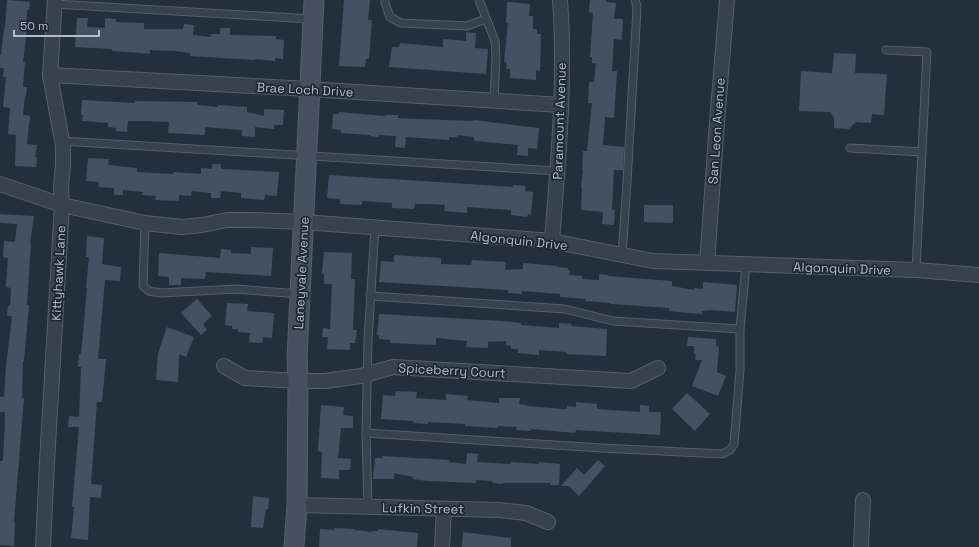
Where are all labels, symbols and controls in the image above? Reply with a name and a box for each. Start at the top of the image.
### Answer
scale bar [14,12,99,38]
text: 50 m [20,18,48,34]
street label: Paramount Avenue [549,62,570,180]
street label: San Leon Avenue [704,77,729,185]
street label: Brae Loch Drive [256,78,354,101]
street label: Laneyvale Avenue [290,216,313,330]
street label: Kittyhawk Lane [48,225,69,321]
street label: Algonquin Drive [469,227,568,254]
street label: Algonquin Drive [793,258,891,279]
street label: Spiceberry Court [398,359,506,382]
street label: Lufkin Street [382,499,464,518]

